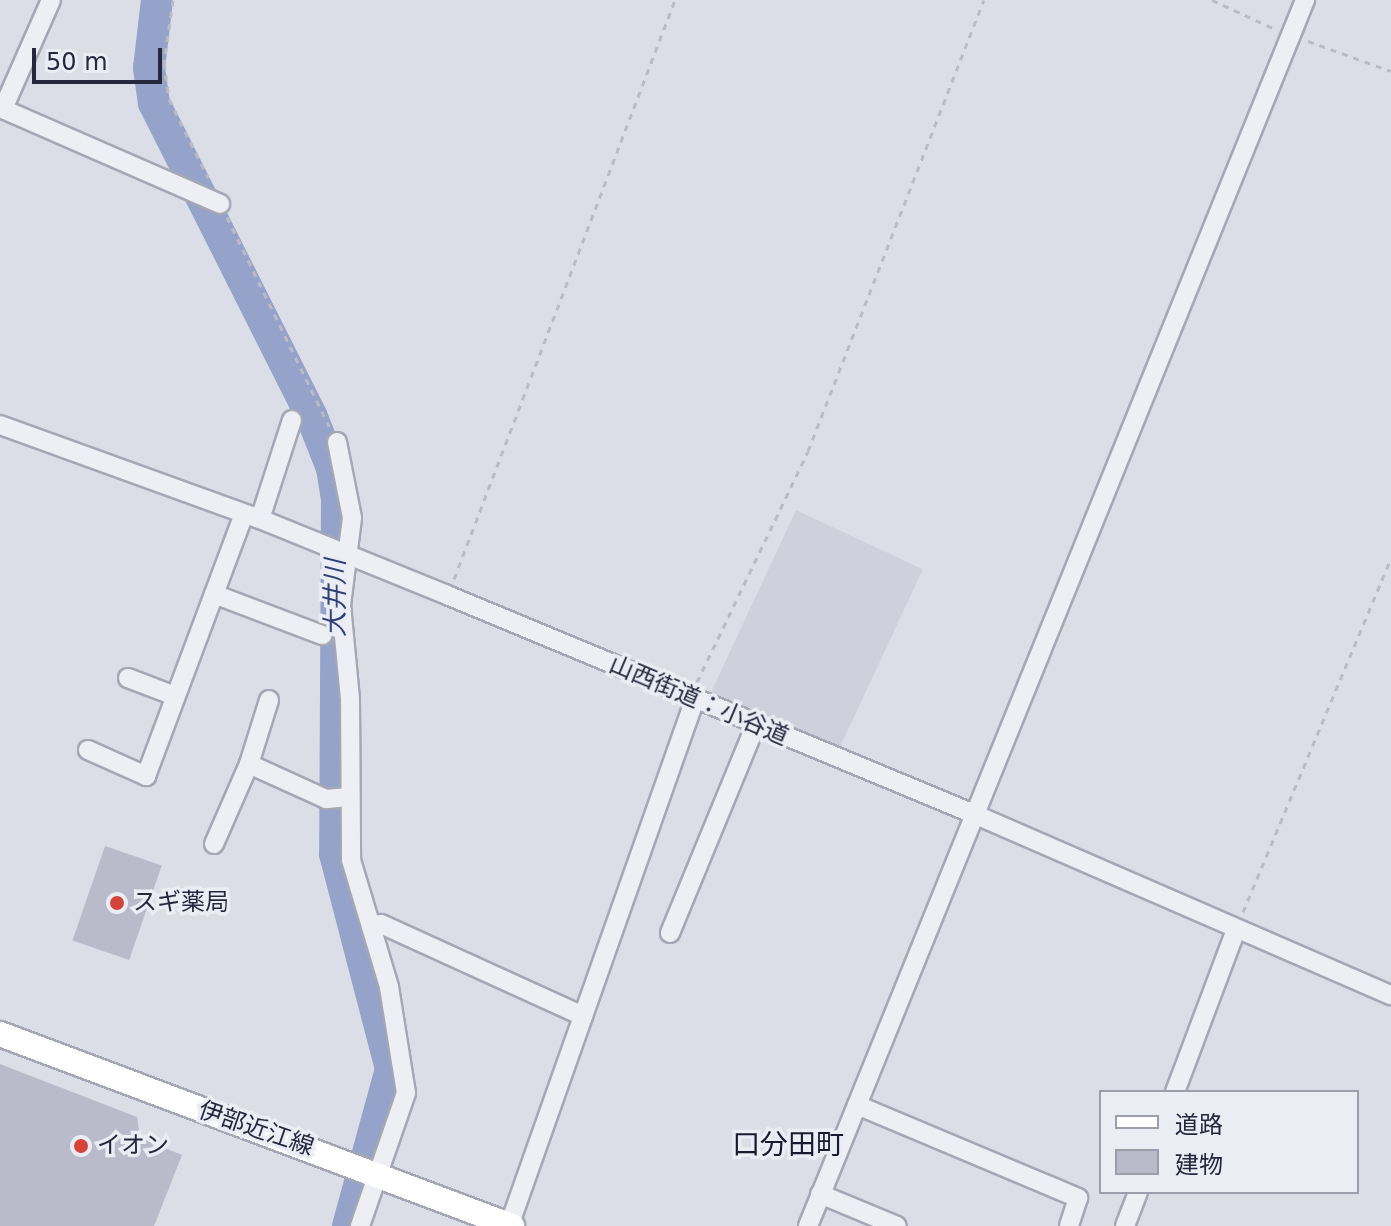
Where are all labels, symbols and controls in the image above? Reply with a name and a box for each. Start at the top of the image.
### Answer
scale bar [36,32,166,82]
text: 50 m [46,48,108,76]
water label: 大井川 [320,559,352,637]
street label: 山西街道：小谷道 [605,650,793,752]
place label: スギ薬局 [133,889,229,917]
marker: スギ薬局 [108,894,126,912]
legend [1099,1090,1359,1194]
street label: 伊部近江線 [195,1096,317,1162]
text: 道路 [1175,1111,1223,1139]
district label: 口分田町 [732,1128,844,1162]
place label: イオン [97,1132,169,1160]
marker: イオン [72,1137,90,1155]
text: 建物 [1175,1151,1223,1179]

